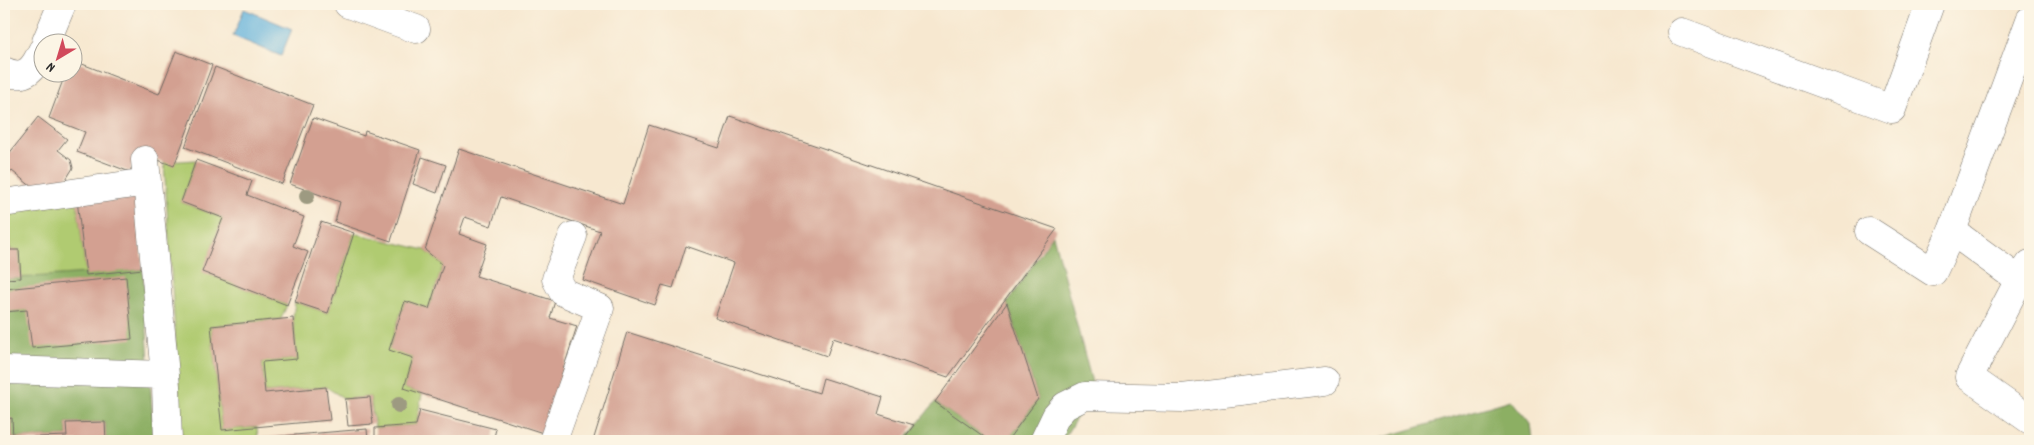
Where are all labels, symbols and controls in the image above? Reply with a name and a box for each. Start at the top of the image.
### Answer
north arrow [32,32,82,82]
text: N [42,57,60,77]

